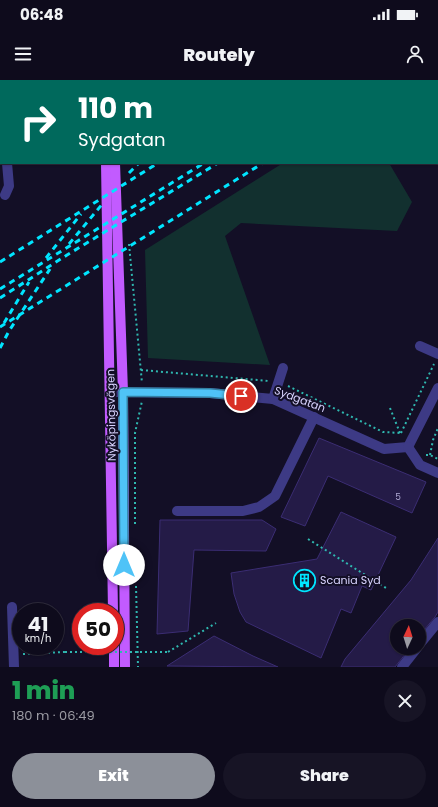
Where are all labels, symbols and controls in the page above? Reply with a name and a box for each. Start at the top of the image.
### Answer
text: 06:48 [20,4,63,25]
text: Routely [183,42,255,67]
icon: menu [12,43,34,65]
icon: person [404,43,426,65]
text: 110 m [78,89,153,128]
icon: right [12,96,64,148]
text: Sydgatan [78,127,165,152]
street label: Nyköpingsvägen [102,369,120,461]
pin [224,379,258,413]
street label: Sydgatan [272,382,328,416]
icon: arrive [230,385,252,407]
house number: 5 [395,491,401,503]
position arrow [103,544,145,586]
building icon: Scania Syd [291,567,317,593]
place label: Scania Syd [320,572,381,588]
speed limit sign: 50 [72,603,124,655]
text: 41 [27,610,49,638]
north arrow [390,619,426,655]
map controls [390,619,426,655]
text: km/h [25,631,51,646]
text: 1 min [12,674,75,707]
button: close [384,680,426,722]
text: 180 m · 06:49 [12,706,95,725]
button: Exit [12,753,215,799]
button: Share [223,753,426,799]

